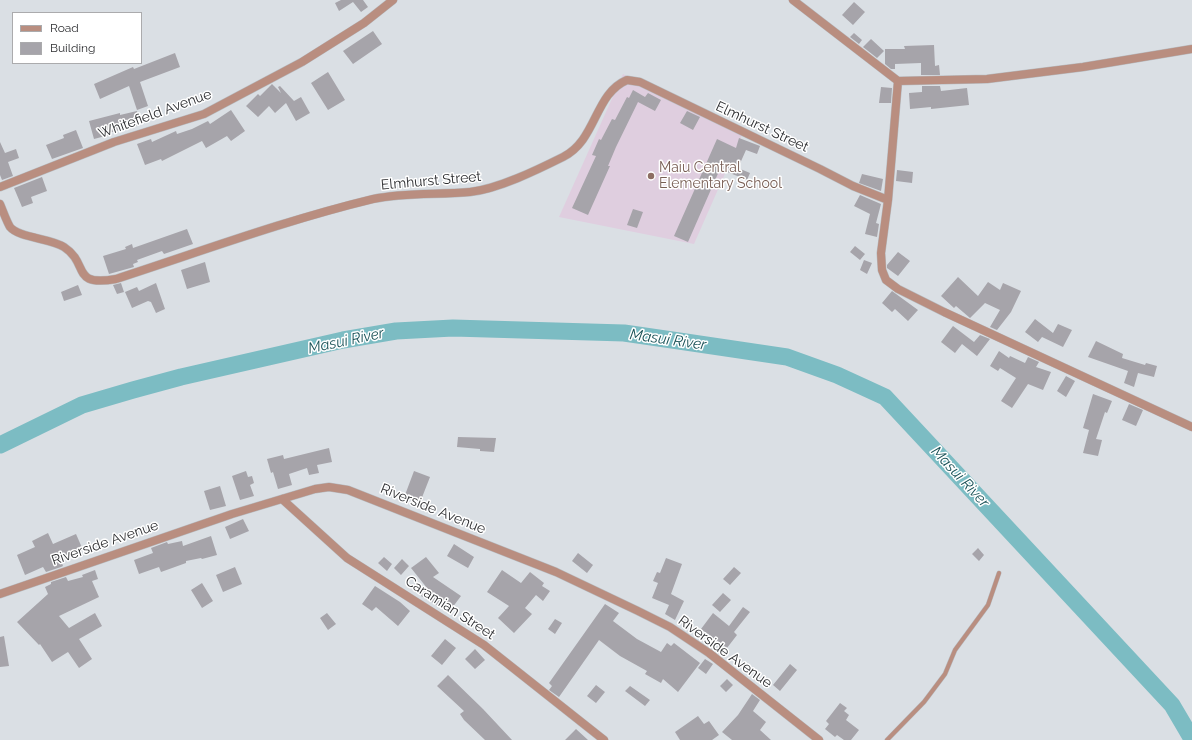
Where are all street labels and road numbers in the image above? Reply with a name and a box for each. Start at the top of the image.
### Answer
street label: Whitefield Avenue [96,86,214,142]
street label: Elmhurst Street [713,98,811,156]
street label: Elmhurst Street [380,168,482,194]
street label: Riverside Avenue [378,480,488,538]
street label: Riverside Avenue [49,517,161,569]
street label: Caramian Street [402,573,498,643]
street label: Riverside Avenue [675,612,775,692]

